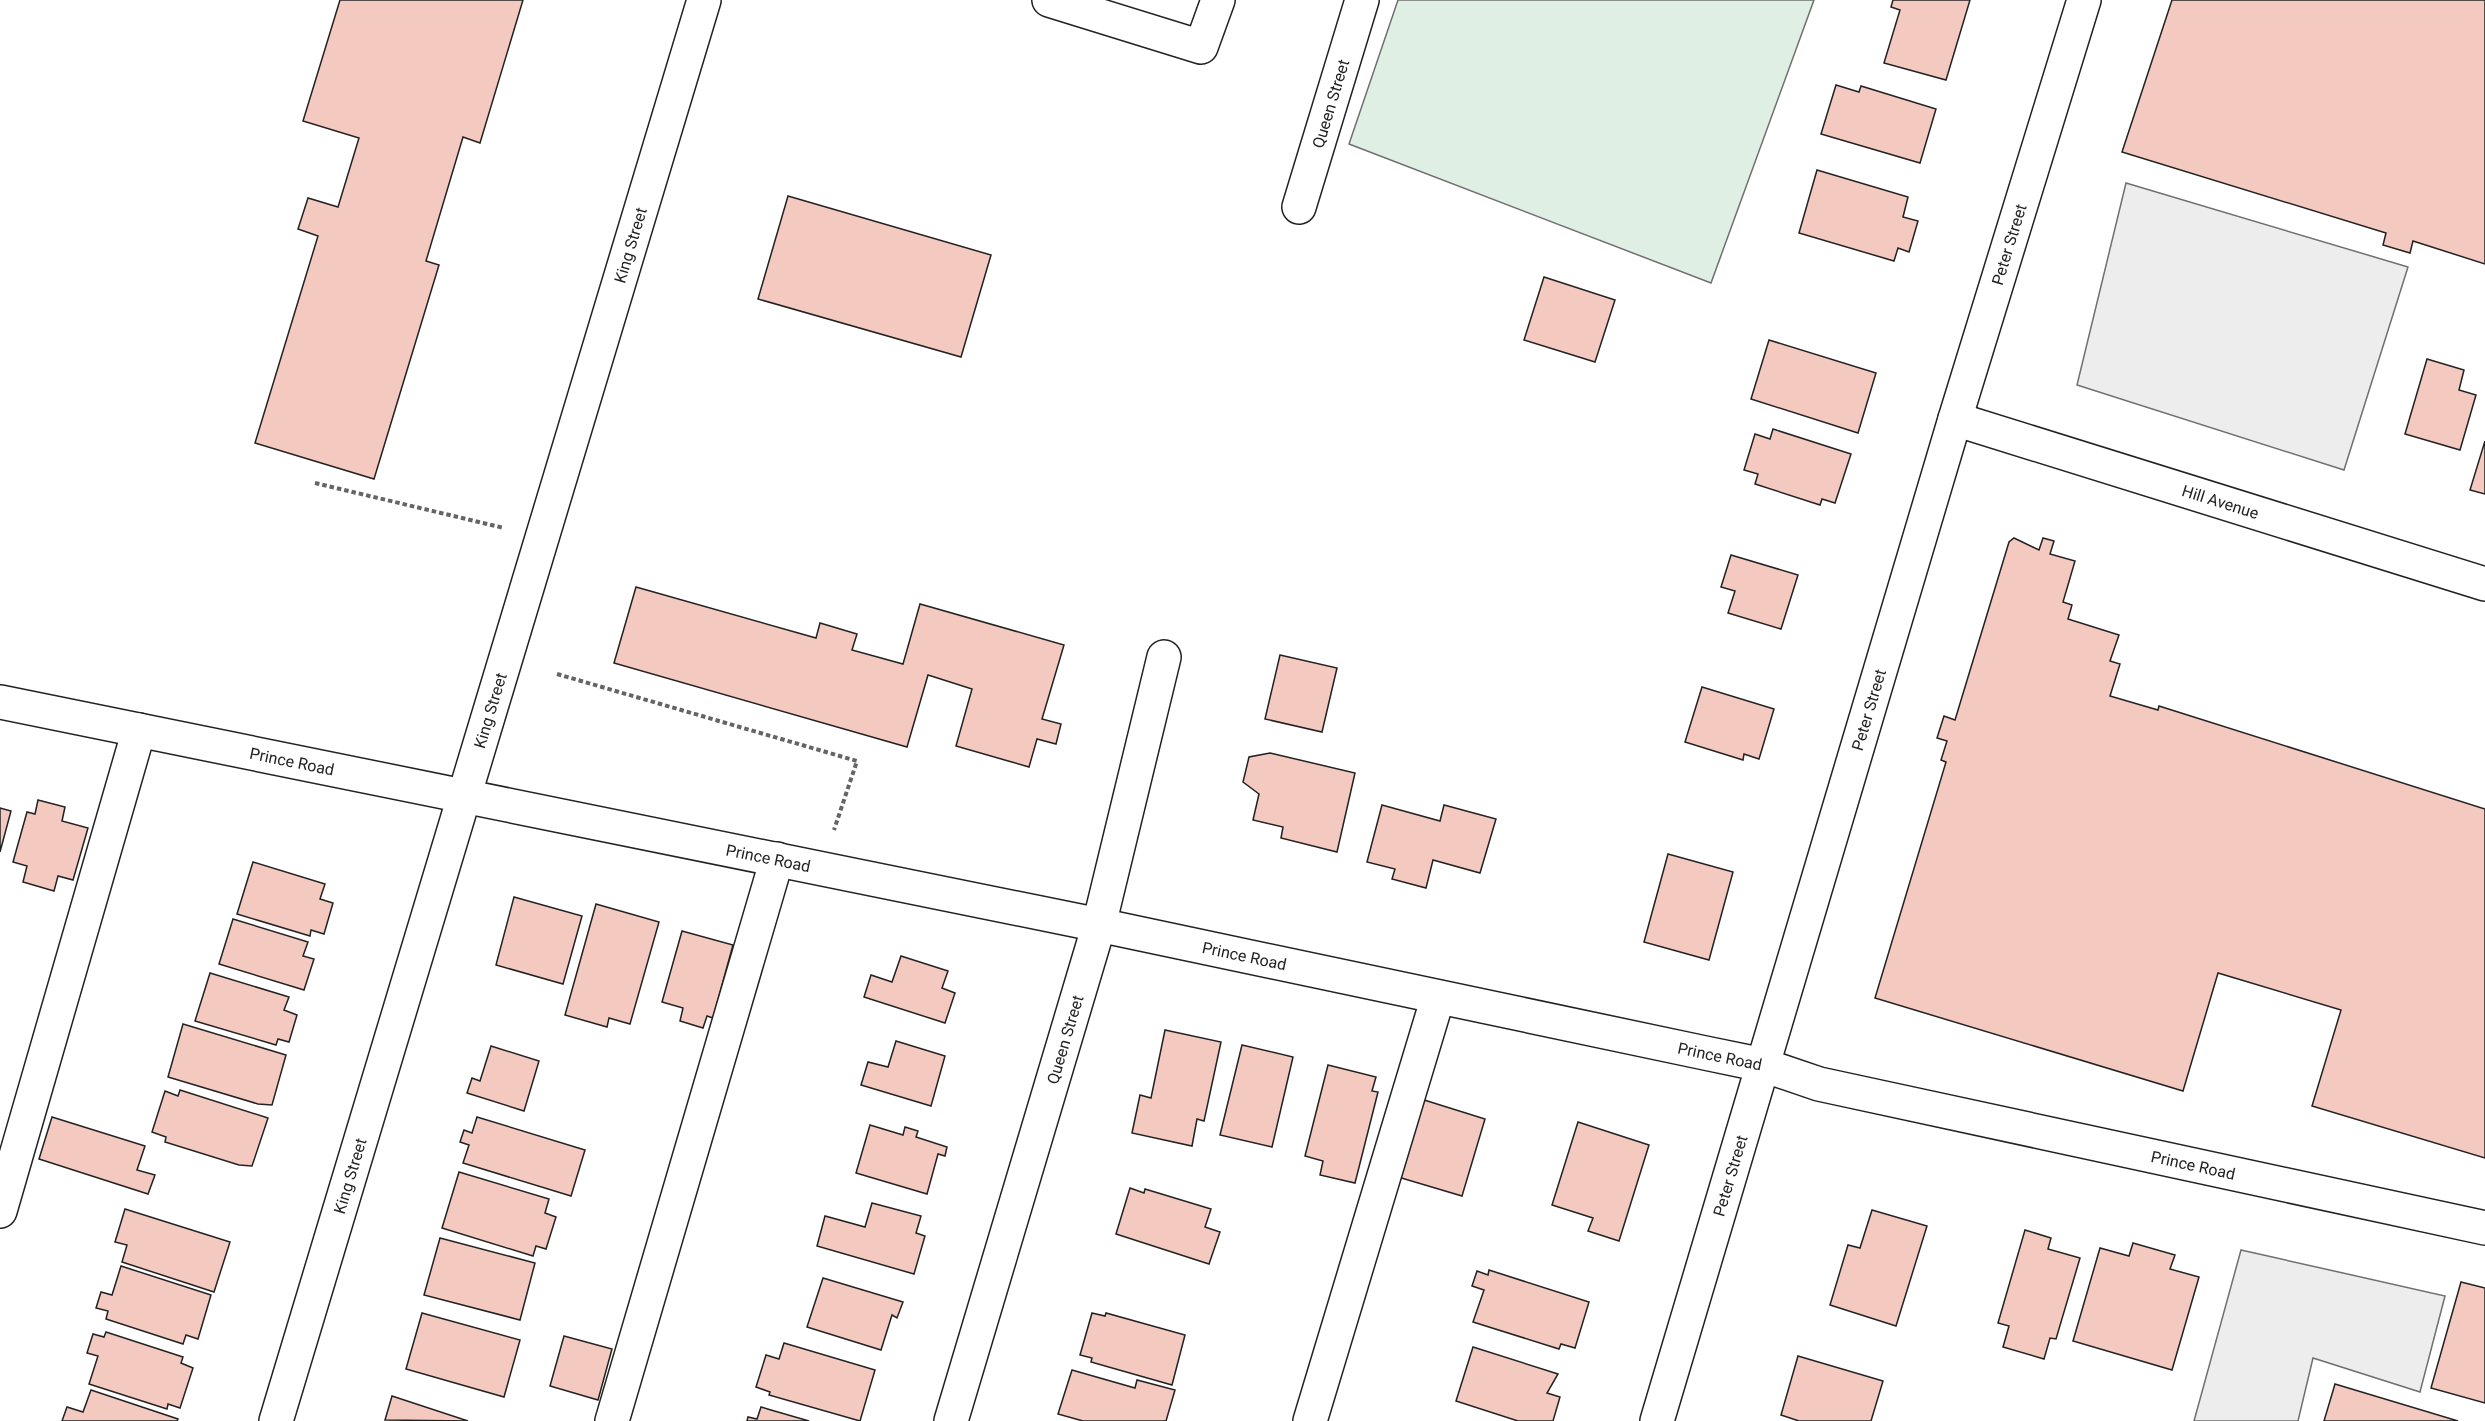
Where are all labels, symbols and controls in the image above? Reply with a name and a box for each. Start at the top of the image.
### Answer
street label: Queen Street [1308,57,1353,151]
street label: Peter Street [1988,202,2031,287]
street label: King Street [610,205,651,285]
street label: Hill Avenue [2180,481,2261,523]
street label: Peter Street [1848,667,1890,753]
street label: King Street [470,671,511,751]
street label: Prince Road [248,744,336,780]
street label: Prince Road [724,841,812,876]
street label: Prince Road [1200,938,1288,974]
street label: Queen Street [1043,993,1088,1086]
street label: Prince Road [1676,1038,1764,1075]
street label: Peter Street [1709,1133,1752,1219]
street label: King Street [330,1136,371,1216]
street label: Prince Road [2149,1147,2237,1184]

